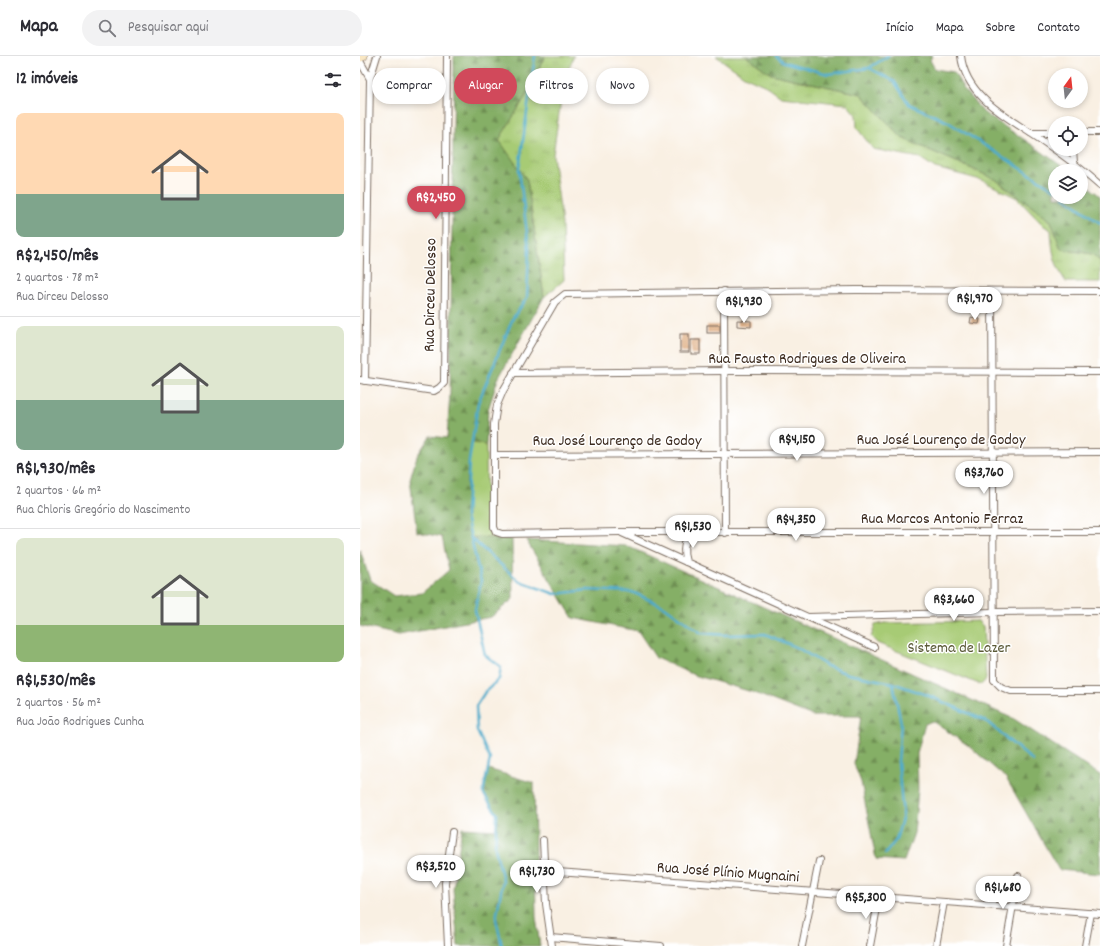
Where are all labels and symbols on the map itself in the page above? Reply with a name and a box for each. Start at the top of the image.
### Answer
north arrow [1048,68,1088,108]
pin: R$2,450 [399,186,473,220]
street label: Rua Dirceu Delosso [419,238,443,352]
pin: R$1,970 [938,287,1012,321]
pin: R$1,930 [707,290,781,324]
street label: Rua Fausto Rodrigues de Oliveira [708,348,906,371]
pin: R$4,150 [760,428,834,462]
street label: Rua José Lourenço de Godoy [857,429,1026,452]
street label: Rua José Lourenço de Godoy [533,430,702,453]
pin: R$3,760 [947,461,1021,495]
pin: R$4,350 [759,508,833,542]
street label: Rua Marcos Antonio Ferraz [861,508,1023,531]
pin: R$1,530 [656,515,730,549]
pin: R$3,660 [917,588,991,622]
park label: Sistema de Lazer [907,637,1011,660]
pin: R$3,520 [399,855,473,889]
street label: Rua José Plínio Mugnaini [656,857,800,889]
pin: R$1,730 [500,860,574,894]
pin: R$1,680 [966,876,1040,910]
pin: R$5,300 [829,886,903,920]

